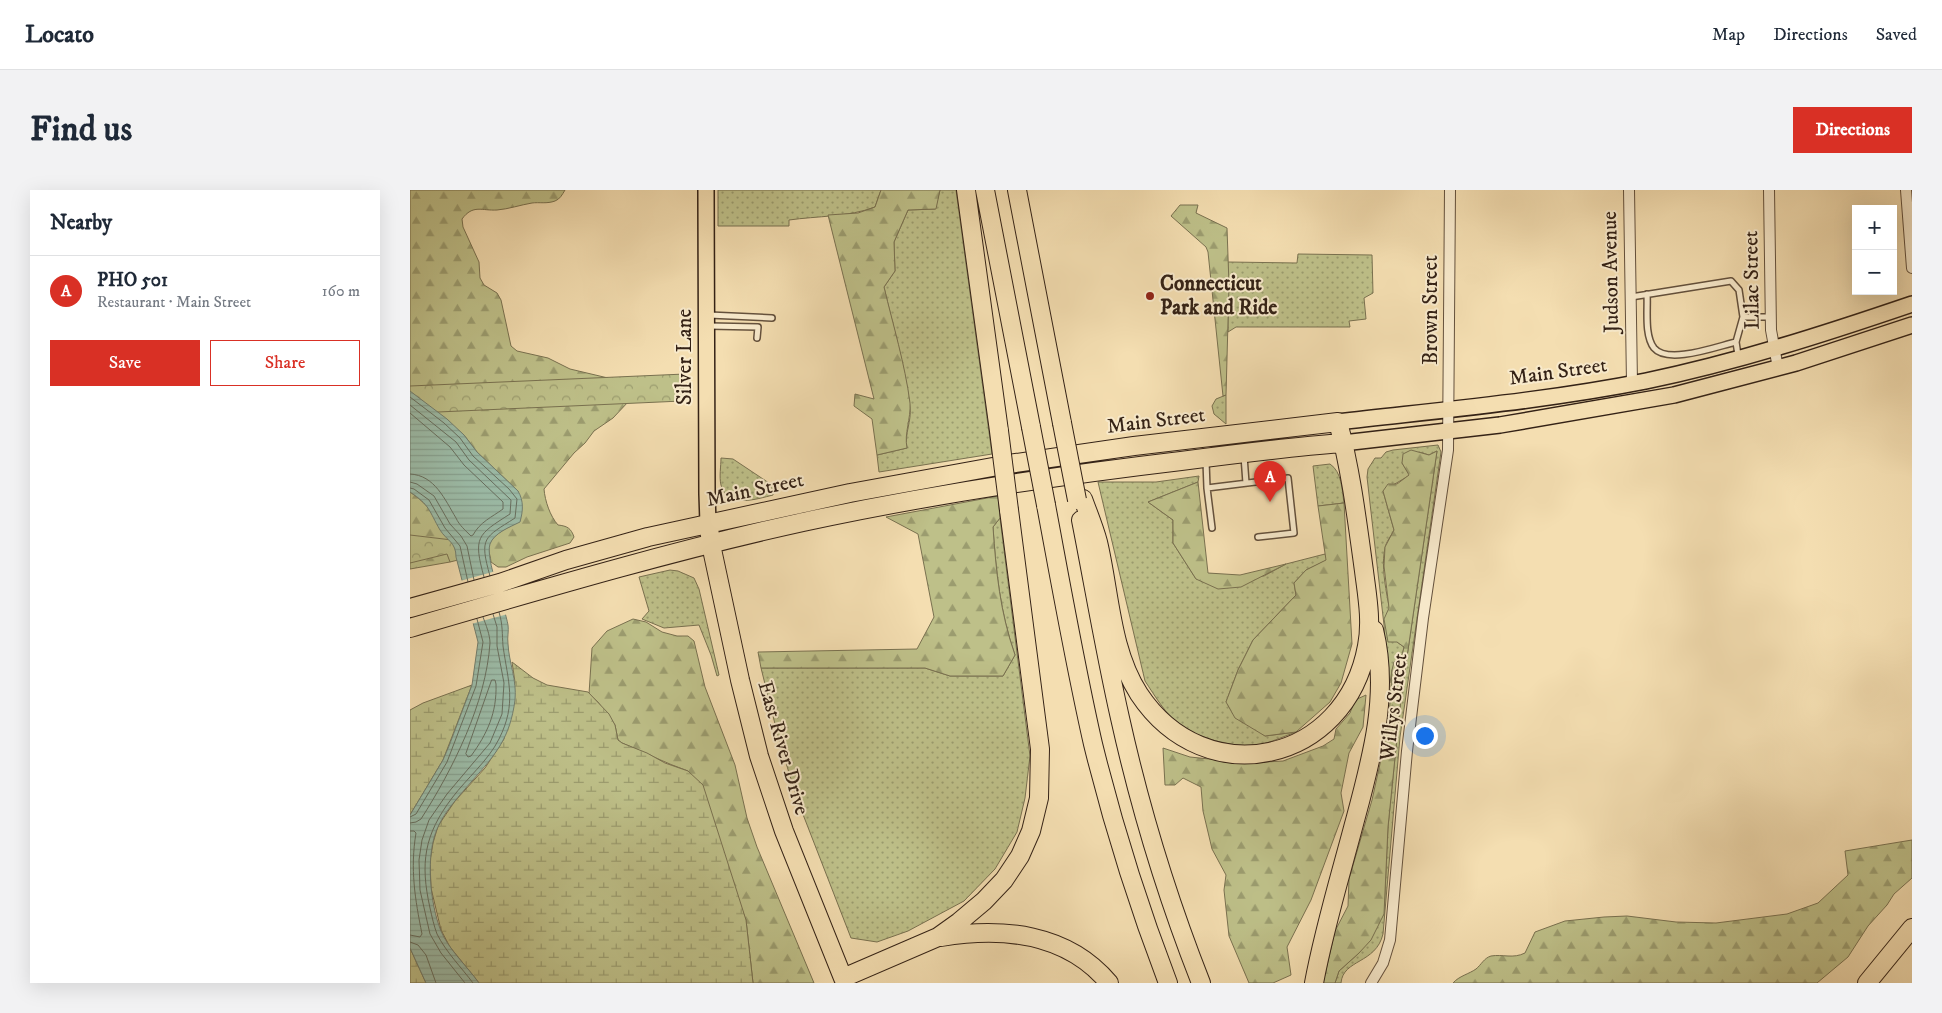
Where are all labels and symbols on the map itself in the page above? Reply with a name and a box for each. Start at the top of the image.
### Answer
street label: Judson Avenue [1597,211,1625,335]
street label: Lilac Street [1738,230,1766,330]
street label: Brown Street [1418,255,1444,365]
place label: Connecticut Park and Ride [1160,271,1277,321]
marker: Connecticut Park and Ride [1144,290,1156,302]
street label: Silver Lane [672,308,698,405]
street label: Main Street [1507,352,1609,392]
street label: Main Street [1105,402,1207,440]
pin: A [1254,461,1286,502]
street label: Main Street [704,467,806,513]
street label: Willys Street [1374,651,1414,763]
street label: East River Drive [751,678,815,818]
your location [1412,723,1438,749]

